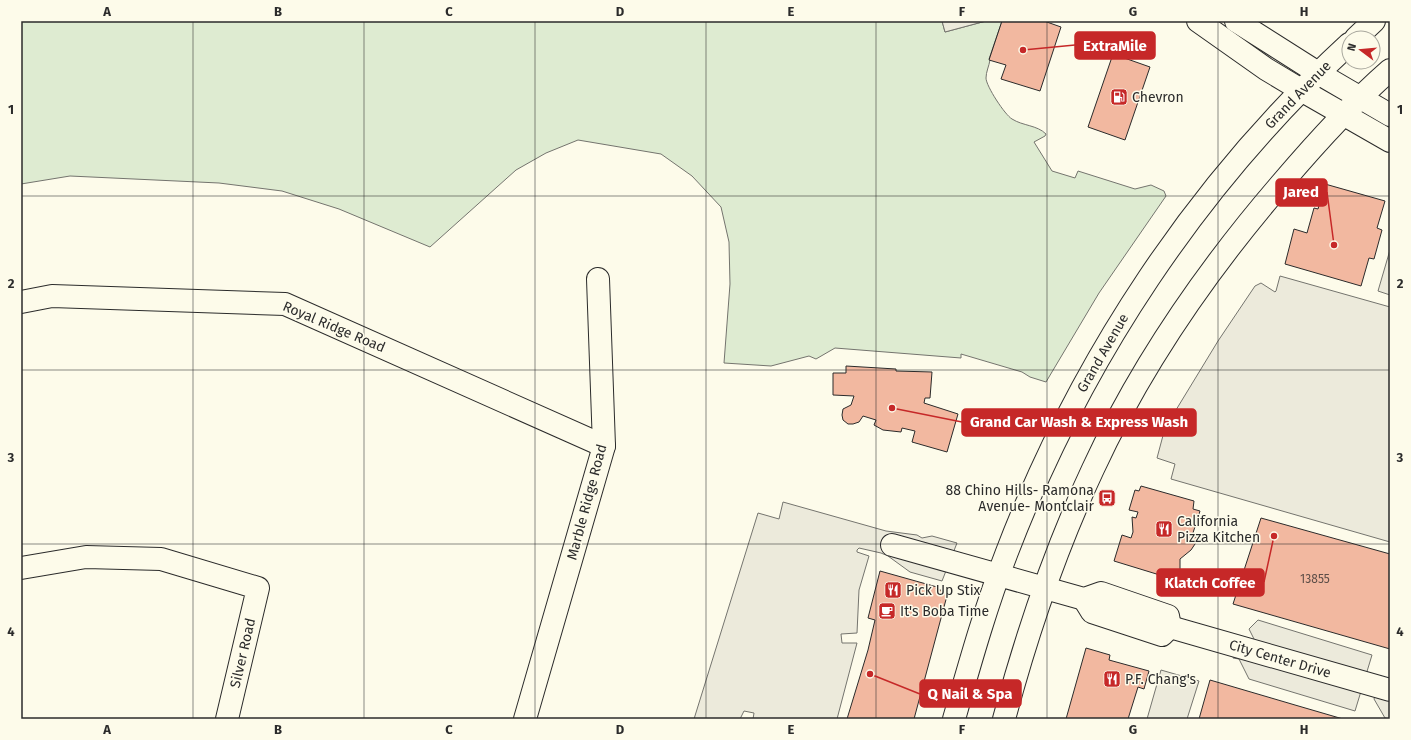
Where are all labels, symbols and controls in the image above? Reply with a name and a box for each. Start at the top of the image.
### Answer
text: A [102,4,111,19]
text: B [274,4,282,19]
text: C [445,4,453,19]
text: D [616,4,625,19]
text: E [788,4,795,19]
text: F [959,4,966,19]
text: G [1129,4,1137,19]
text: H [1300,4,1308,19]
north arrow [1341,30,1381,70]
callout: ExtraMile [1075,32,1155,59]
text: ExtraMile [1083,37,1147,55]
text: N [1345,42,1359,53]
street label: Grand Avenue [1261,57,1335,133]
fuel station icon: Chevron [1109,87,1129,107]
place label: Chevron [1132,89,1184,106]
text: 1 [8,102,14,117]
text: 1 [1397,102,1403,117]
callout: Jared [1276,179,1327,206]
text: Jared [1282,183,1319,201]
text: 2 [8,276,15,291]
text: 2 [1397,276,1404,291]
street label: Royal Ridge Road [280,298,388,356]
street label: Grand Avenue [1074,311,1132,395]
callout: Grand Car Wash & Express Wash [962,409,1196,436]
text: Grand Car Wash & Express Wash [970,413,1188,431]
street label: Marble Ridge Road [563,442,611,562]
text: 3 [7,450,15,465]
text: 3 [1396,450,1404,465]
place label: 88 Chino Hills- Ramona Avenue- Montclair [946,482,1095,515]
bus stop icon: 88 Chino Hills- Ramona Avenue- Montclair [1097,488,1117,508]
place label: California Pizza Kitchen [1177,513,1260,546]
restaurant icon: California Pizza Kitchen [1154,519,1174,539]
callout: Klatch Coffee [1157,569,1264,596]
house number: 13855 [1300,572,1330,586]
text: Klatch Coffee [1164,574,1256,592]
restaurant icon: Pick Up Stix [883,580,903,600]
place label: Pick Up Stix [906,582,981,599]
cafe icon: It's Boba Time [877,601,897,621]
place label: It's Boba Time [900,603,989,620]
street label: Silver Road [227,616,259,690]
text: 4 [7,624,15,639]
text: 4 [1396,624,1404,639]
street label: City Center Drive [1227,636,1333,682]
restaurant icon: P.F. Chang's [1102,669,1122,689]
place label: P.F. Chang's [1125,671,1197,688]
callout: Q Nail & Spa [920,680,1021,707]
text: Q Nail & Spa [928,685,1012,703]
text: A [102,722,111,737]
text: B [274,722,282,737]
text: C [445,722,453,737]
text: D [616,722,625,737]
text: E [788,722,795,737]
text: F [959,722,966,737]
text: G [1129,722,1137,737]
text: H [1300,722,1308,737]

